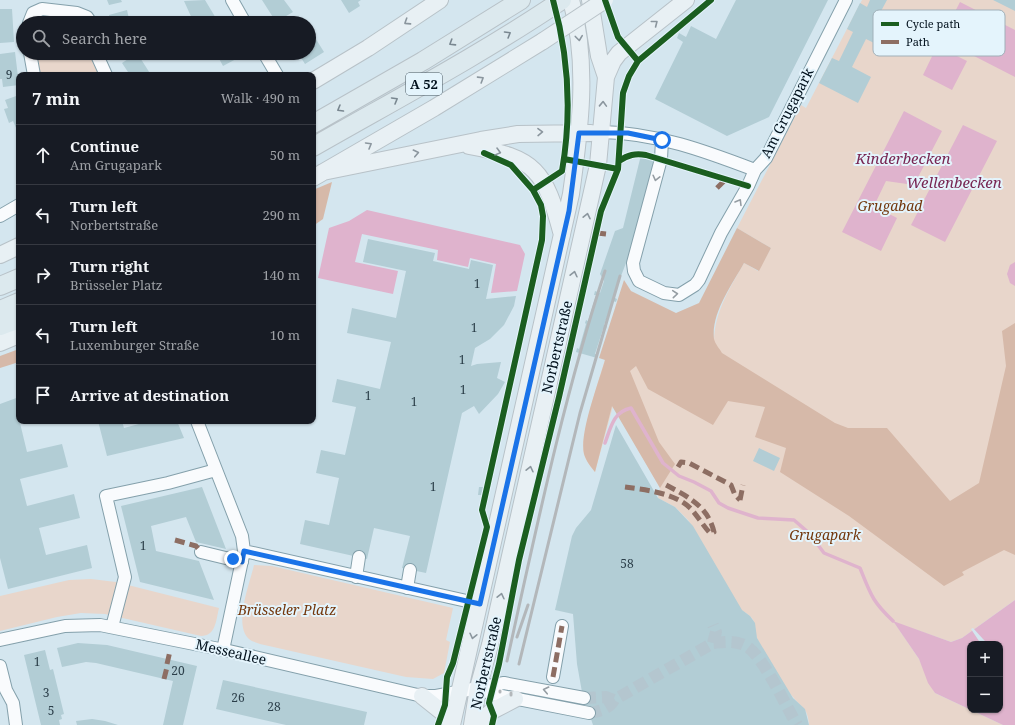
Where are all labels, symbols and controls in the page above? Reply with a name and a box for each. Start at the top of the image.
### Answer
legend [873,10,1005,56]
search box [16,16,316,60]
text: Cycle path [906,16,960,31]
one-way arrow [405,17,412,24]
one-way arrow [651,21,658,28]
icon: search [30,27,52,49]
text: Search here [62,28,147,48]
one-way arrow [504,32,511,39]
text: Path [906,34,930,49]
one-way arrow [574,35,583,41]
one-way arrow [449,38,456,45]
street label: Am Grugapark [756,64,818,161]
house number: 9 [6,66,12,83]
road number: A 52 [406,73,442,95]
one-way arrow [477,76,484,84]
text: 7 min [32,87,80,110]
text: Walk · 490 m [221,89,300,107]
one-way arrow [391,98,398,105]
one-way arrow [599,101,607,107]
one-way arrow [337,104,344,111]
one-way arrow [537,128,543,137]
route start [653,131,671,149]
text: Continue [70,136,139,156]
one-way arrow [365,143,372,150]
icon: ahead [32,144,54,166]
text: 50 m [270,146,300,164]
one-way arrow [494,147,501,155]
water label: Kinderbecken [855,148,950,168]
one-way arrow [413,149,419,157]
text: Am Grugapark [70,156,162,174]
water label: Wellenbecken [906,172,1002,192]
one-way arrow [653,175,661,181]
text: Turn left [70,196,138,216]
park label: Grugabad [858,196,923,215]
one-way arrow [734,199,741,206]
icon: left [32,204,54,226]
text: 290 m [263,206,300,224]
one-way arrow [582,213,591,219]
text: Norbertstraße [70,216,158,234]
text: Turn right [70,256,149,276]
icon: right [32,264,54,286]
text: 140 m [263,266,300,284]
one-way arrow [569,271,578,278]
house number: 1 [474,275,480,292]
text: Brüsseler Platz [70,276,162,294]
one-way arrow [672,289,678,298]
street label: Norbertstraße [537,298,576,395]
text: Turn left [70,316,138,336]
house number: 1 [471,319,477,336]
icon: left [32,324,54,346]
text: 10 m [270,326,300,344]
text: Luxemburger Straße [70,336,199,354]
house number: 1 [459,351,465,368]
house number: 1 [460,381,466,398]
icon: arrive [32,384,54,406]
text: Arrive at destination [70,385,229,405]
house number: 1 [365,387,371,404]
house number: 1 [411,393,417,410]
one-way arrow [525,466,533,472]
house number: 1 [430,478,436,495]
park label: Grugapark [789,525,862,544]
house number: 1 [140,537,146,554]
route end [224,550,242,568]
house number: 58 [620,555,634,572]
one-way arrow [496,593,505,600]
park label: Brüsseler Platz [237,600,336,619]
street label: Norbertstraße [466,614,505,711]
one-way arrow [470,633,478,639]
street label: Messeallee [194,634,268,669]
map controls [967,641,1003,713]
button: + [967,641,1003,677]
house number: 1 [34,653,40,670]
house number: 20 [171,662,185,679]
button: − [967,677,1003,713]
house number: 3 [43,684,50,701]
one-way arrow [543,687,549,695]
house number: 26 [231,689,245,706]
house number: 28 [267,698,281,715]
house number: 5 [48,702,54,719]

